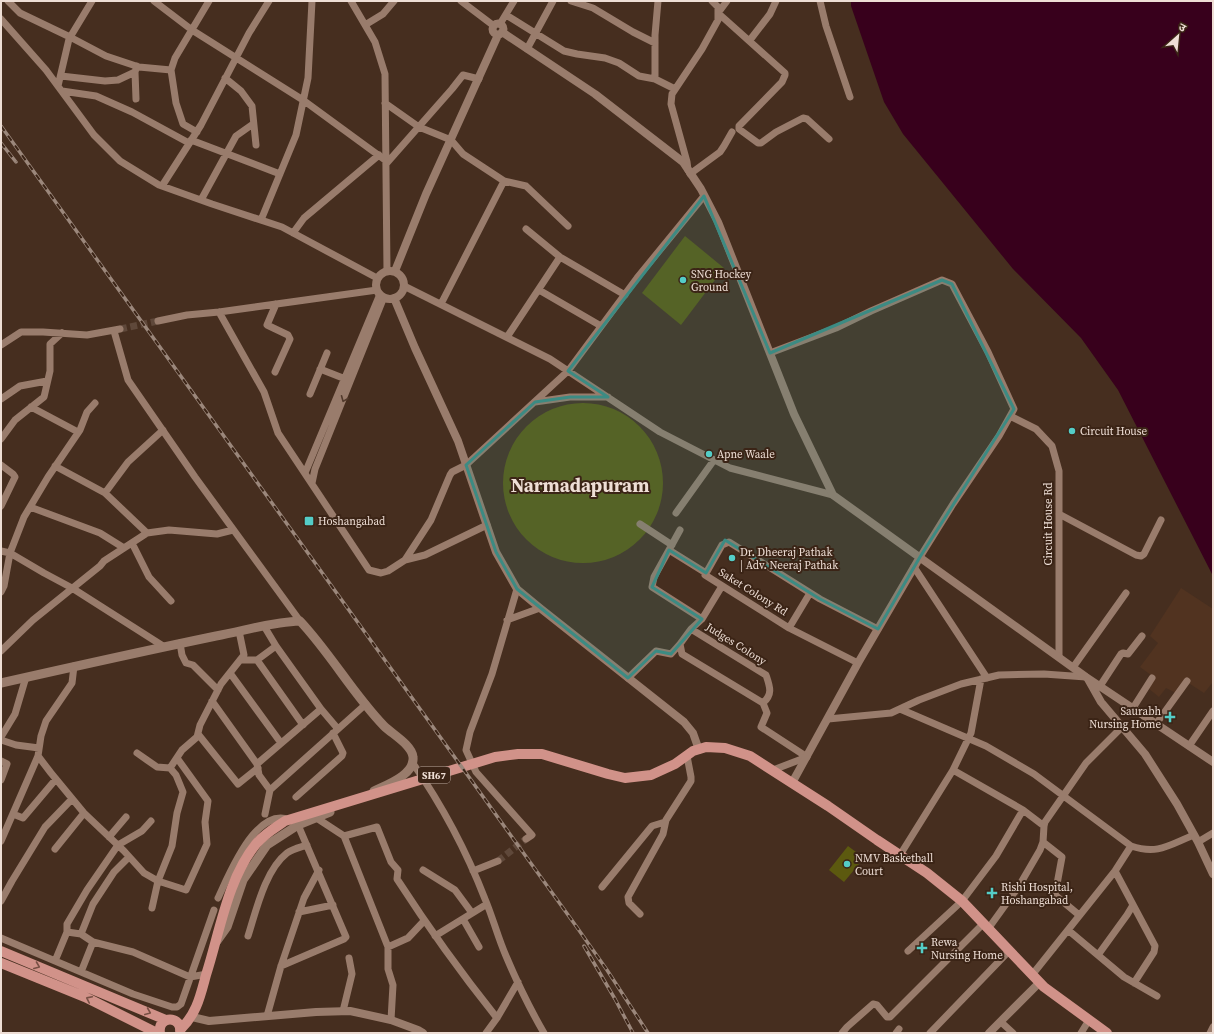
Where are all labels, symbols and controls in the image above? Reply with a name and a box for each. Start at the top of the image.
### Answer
north arrow [1158,16,1198,56]
text: उ [1176,19,1189,36]
place label: SNG Hockey Ground [691,267,751,295]
marker: SNG Hockey Ground [678,275,688,285]
one-way arrow [340,395,348,402]
place label: Circuit House [1080,424,1148,439]
marker: Circuit House [1067,426,1077,436]
place label: Apne Waale [717,447,775,462]
marker: Apne Waale [704,449,714,459]
district label: Narmadapuram [511,472,649,498]
street label: Circuit House Rd [1041,482,1056,565]
place label: Hoshangabad [318,514,386,529]
marker: Hoshangabad [303,515,315,527]
place label: Dr. Dheeraj Pathak | Adv. Neeraj Pathak [740,545,839,573]
marker: Dr. Dheeraj Pathak | Adv. Neeraj Pathak [727,553,737,563]
street label: Saket Colony Rd [716,565,791,620]
street label: Judges Colony [702,619,770,669]
place label: Saurabh Nursing Home [1089,704,1161,732]
marker: Saurabh Nursing Home [1164,711,1176,723]
road number: SH67 [418,767,450,783]
place label: NMV Basketball Court [855,851,933,879]
marker: NMV Basketball Court [842,859,852,869]
place label: Rishi Hospital, Hoshangabad [1001,880,1073,908]
marker: Rishi Hospital, Hoshangabad [986,887,998,899]
place label: Rewa Nursing Home [931,935,1003,963]
marker: Rewa Nursing Home [916,942,928,954]
one-way arrow [34,961,41,969]
one-way arrow [86,996,93,1004]
one-way arrow [144,1008,151,1016]

